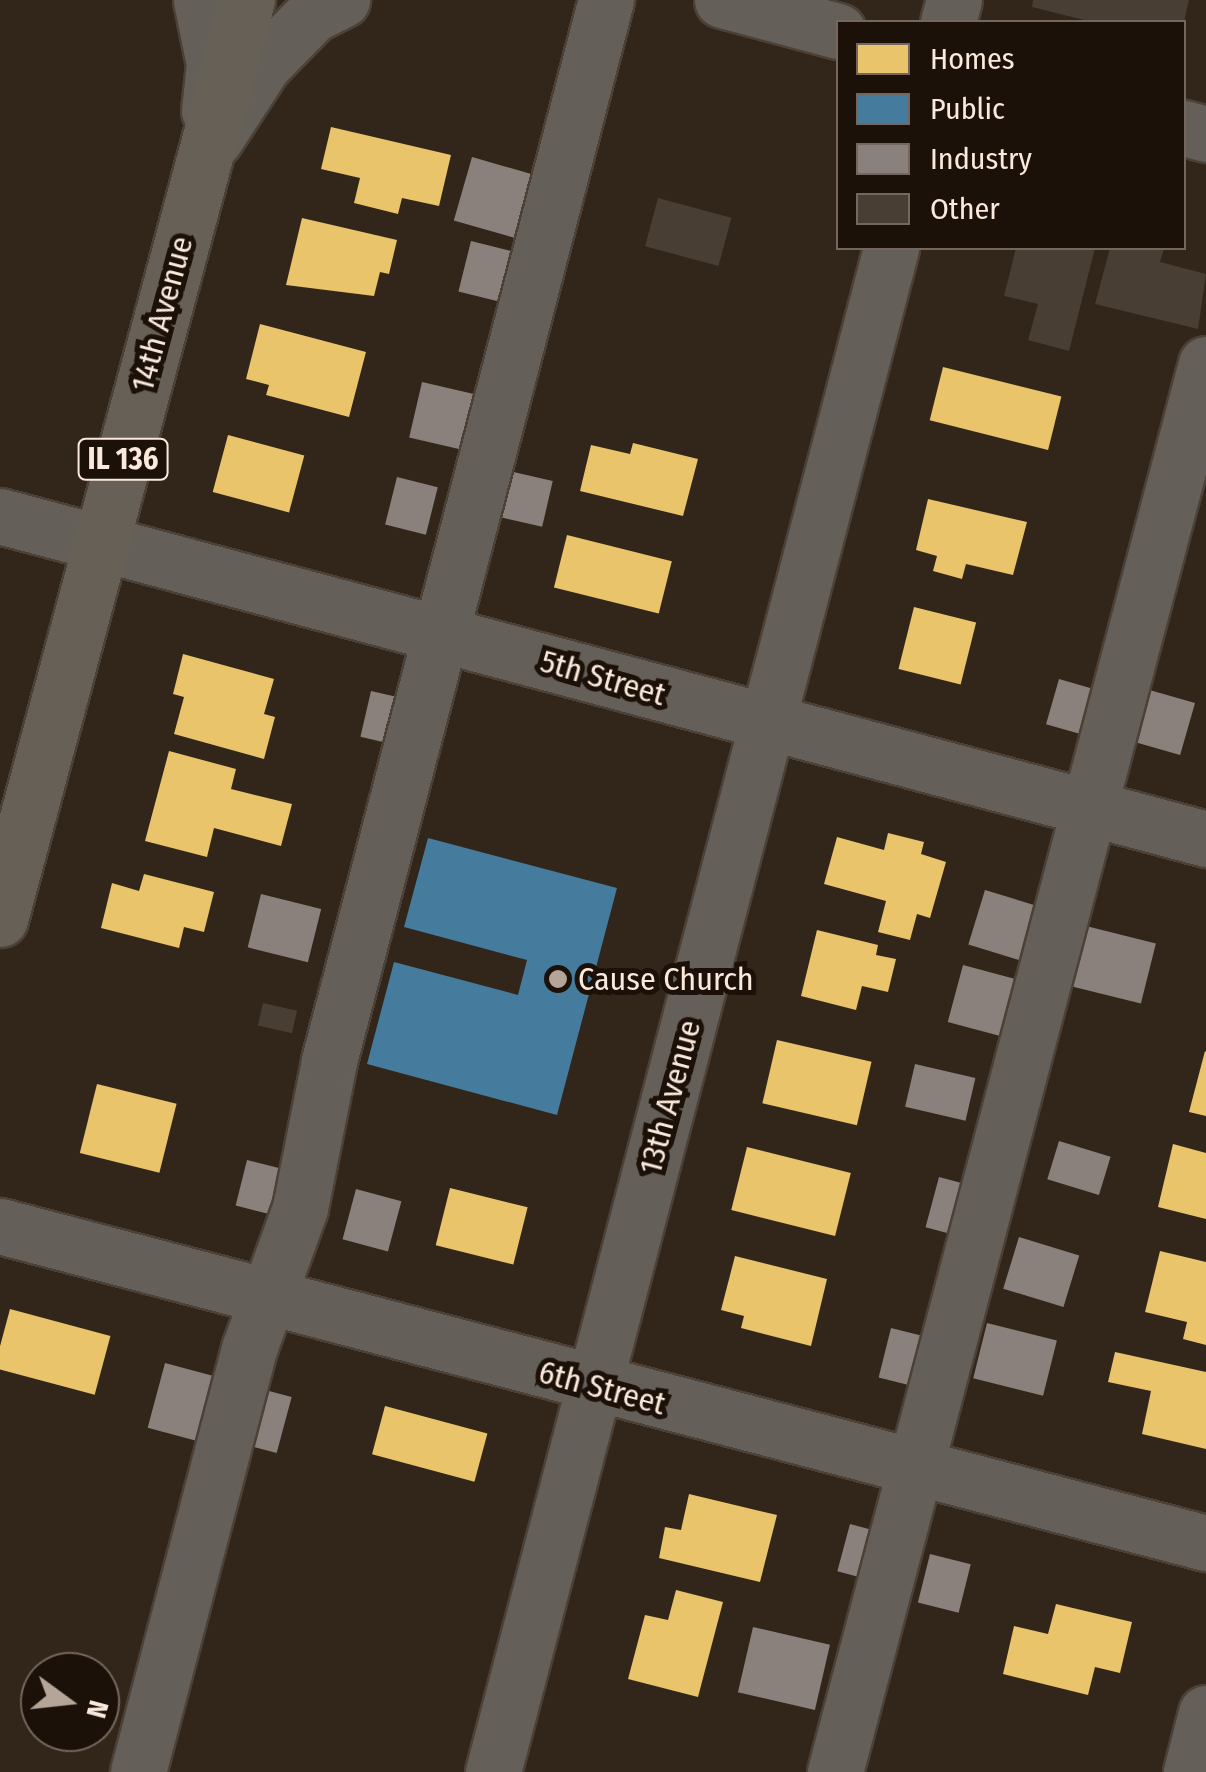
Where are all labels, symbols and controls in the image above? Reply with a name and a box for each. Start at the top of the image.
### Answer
legend [836,20,1186,250]
text: Homes [930,41,1015,77]
text: Public [930,91,1005,127]
text: Industry [930,141,1032,177]
text: Other [930,191,1000,227]
street label: 14th Avenue [123,232,201,396]
road number: IL 136 [76,434,170,484]
street label: 5th Street [536,642,670,714]
place label: Cause Church [578,960,754,998]
marker: Cause Church [547,968,569,990]
street label: 13th Avenue [631,1016,709,1178]
street label: 6th Street [535,1353,669,1423]
north arrow [20,1652,120,1752]
text: N [79,1697,116,1722]

